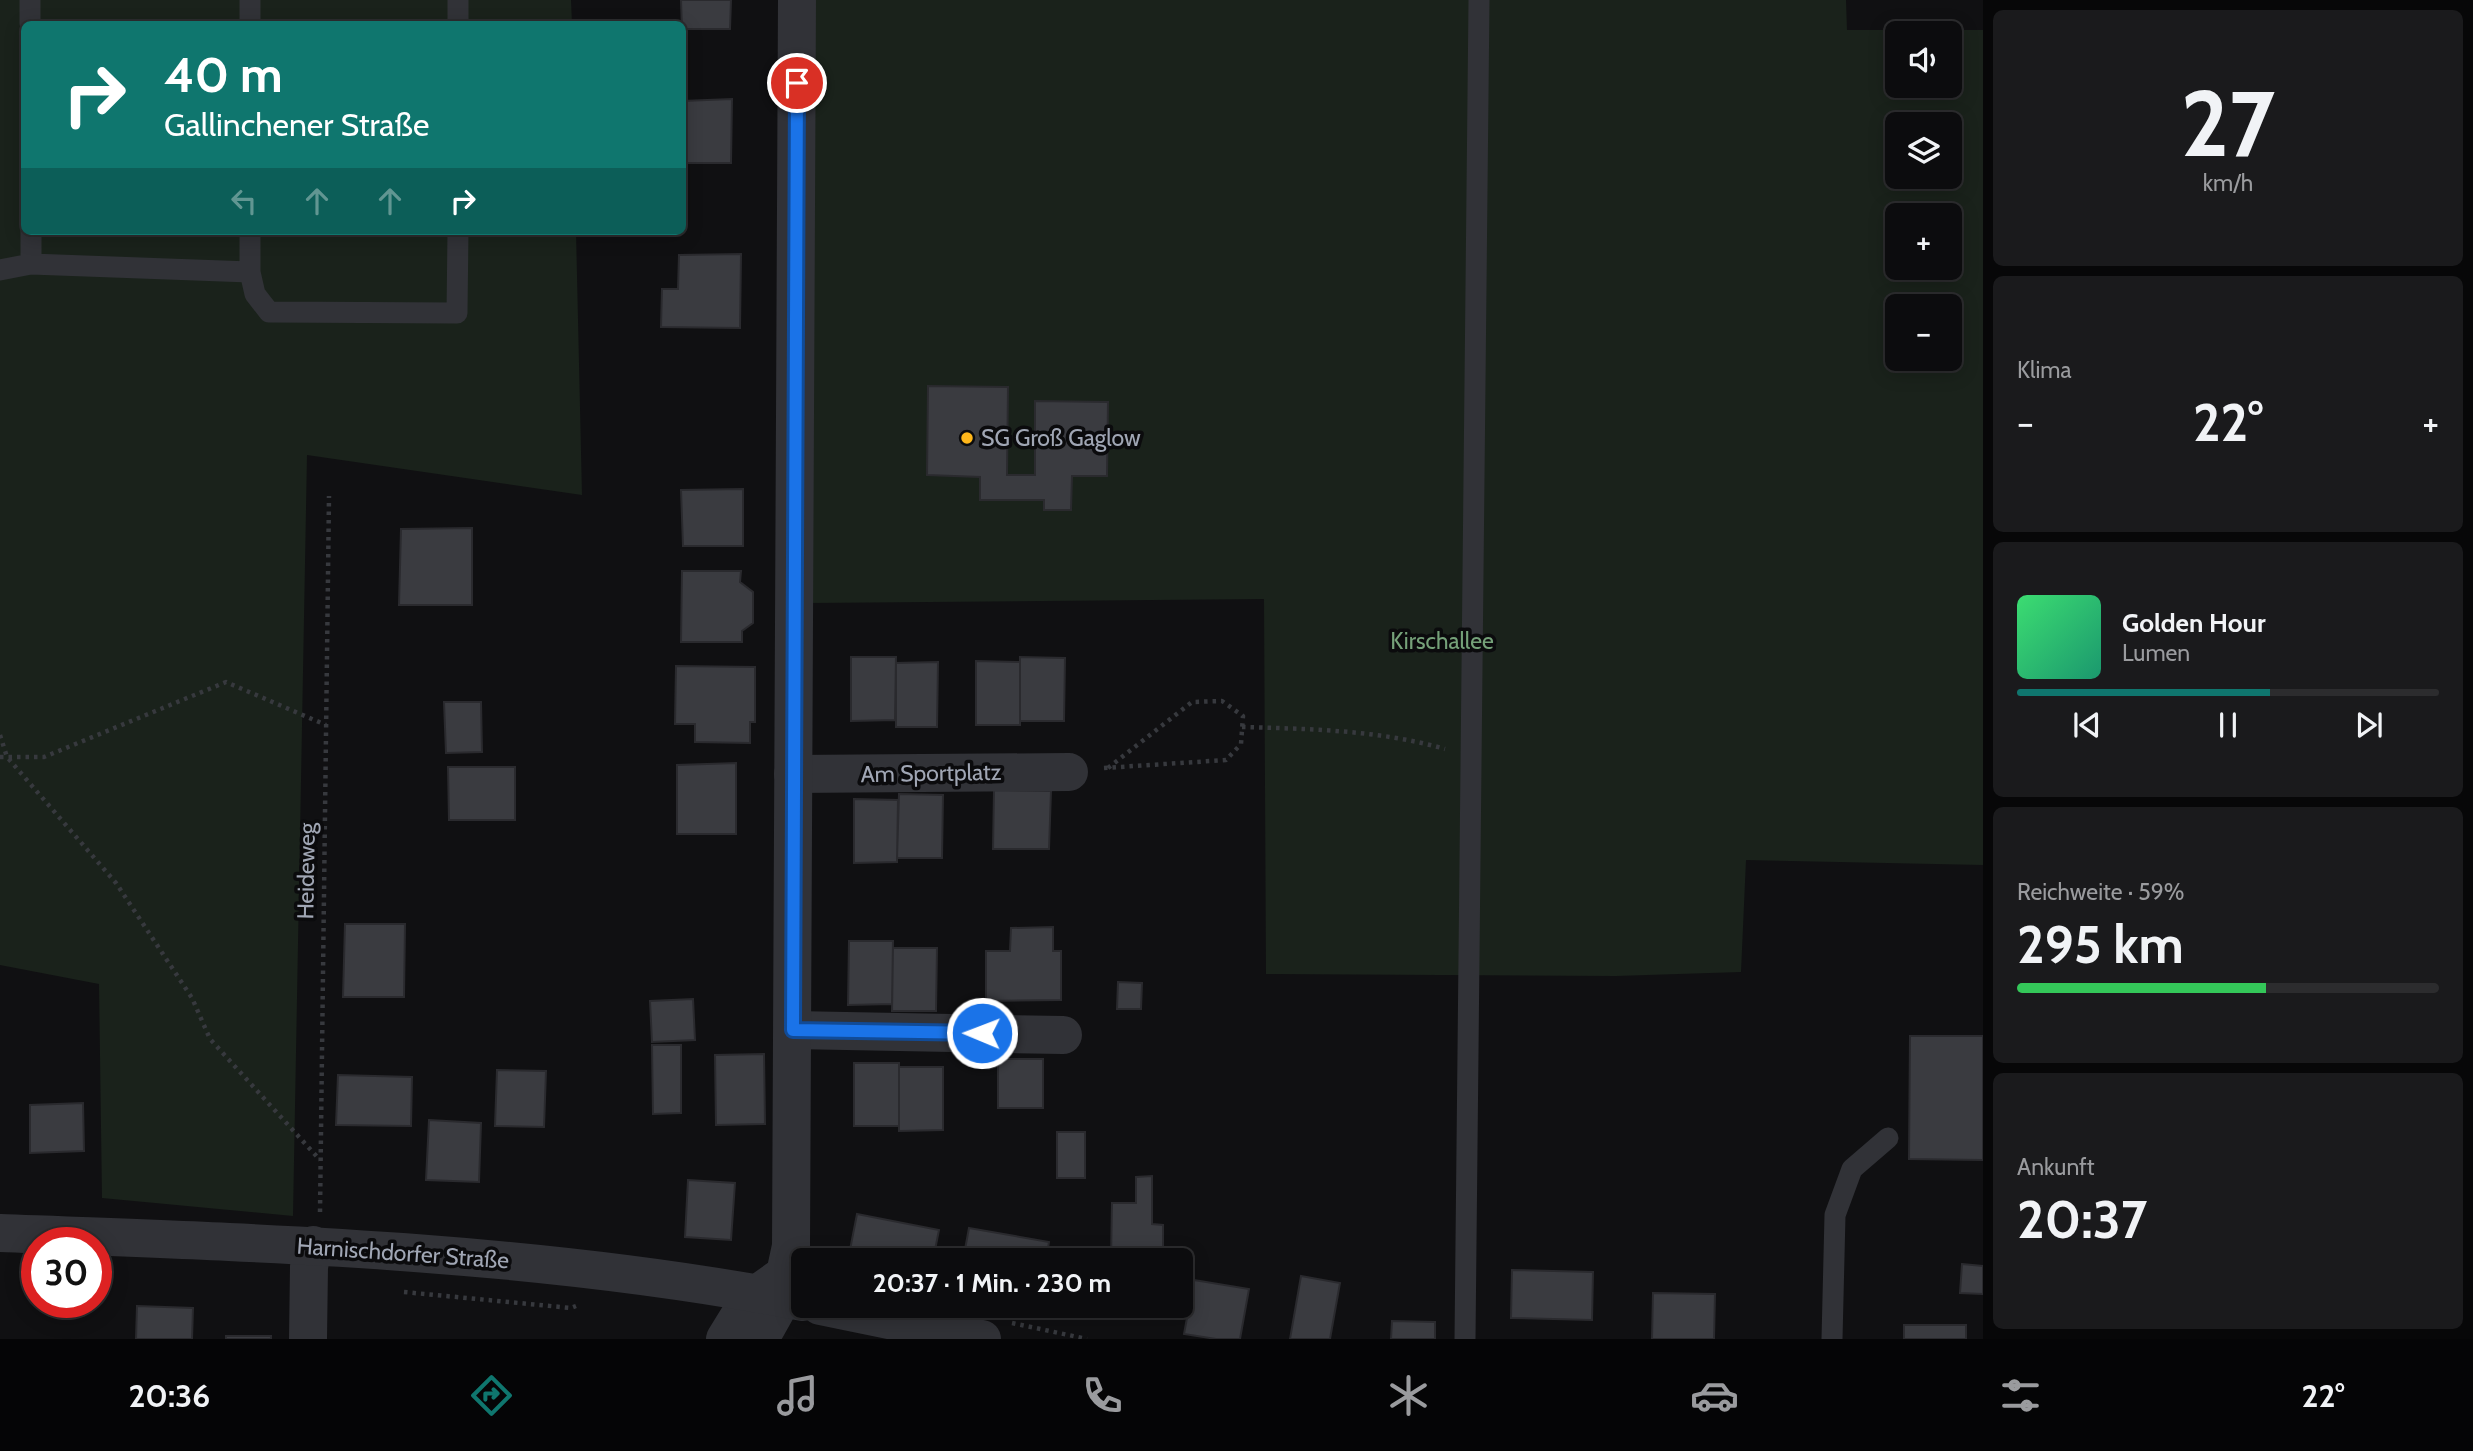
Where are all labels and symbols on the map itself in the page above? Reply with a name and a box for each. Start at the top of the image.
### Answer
pin [767,53,827,113]
place label: SG Groß Gaglow [981,424,1141,452]
marker: SG Groß Gaglow [959,430,975,446]
park label: Kirschallee [1390,627,1494,655]
street label: Am Sportplatz [860,758,1002,788]
street label: Heideweg [291,822,321,920]
position arrow [945,996,1019,1070]
speed limit sign: 30 [21,1227,112,1318]
street label: Harnischdorfer Straße [296,1232,510,1274]

